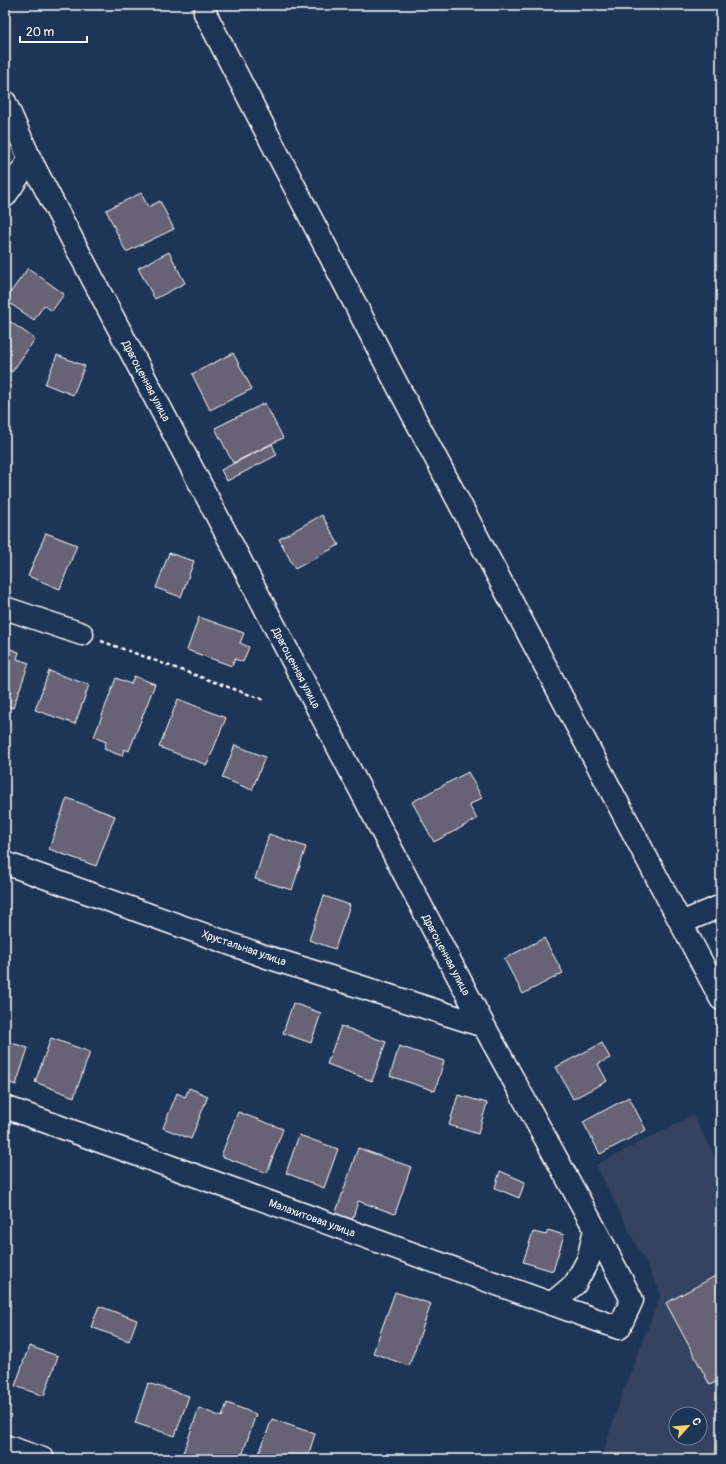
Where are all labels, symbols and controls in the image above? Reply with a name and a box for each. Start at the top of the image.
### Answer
scale bar [20,18,87,44]
text: 20 m [26,25,55,40]
street label: Драгоценная улица [119,337,173,424]
street label: Драгоценная улица [269,624,323,711]
street label: Драгоценная улица [419,911,473,998]
street label: Хрустальная улица [200,927,288,969]
street label: Малахитовая улица [267,1196,357,1240]
north arrow [668,1406,708,1446]
text: С [689,1416,704,1428]

